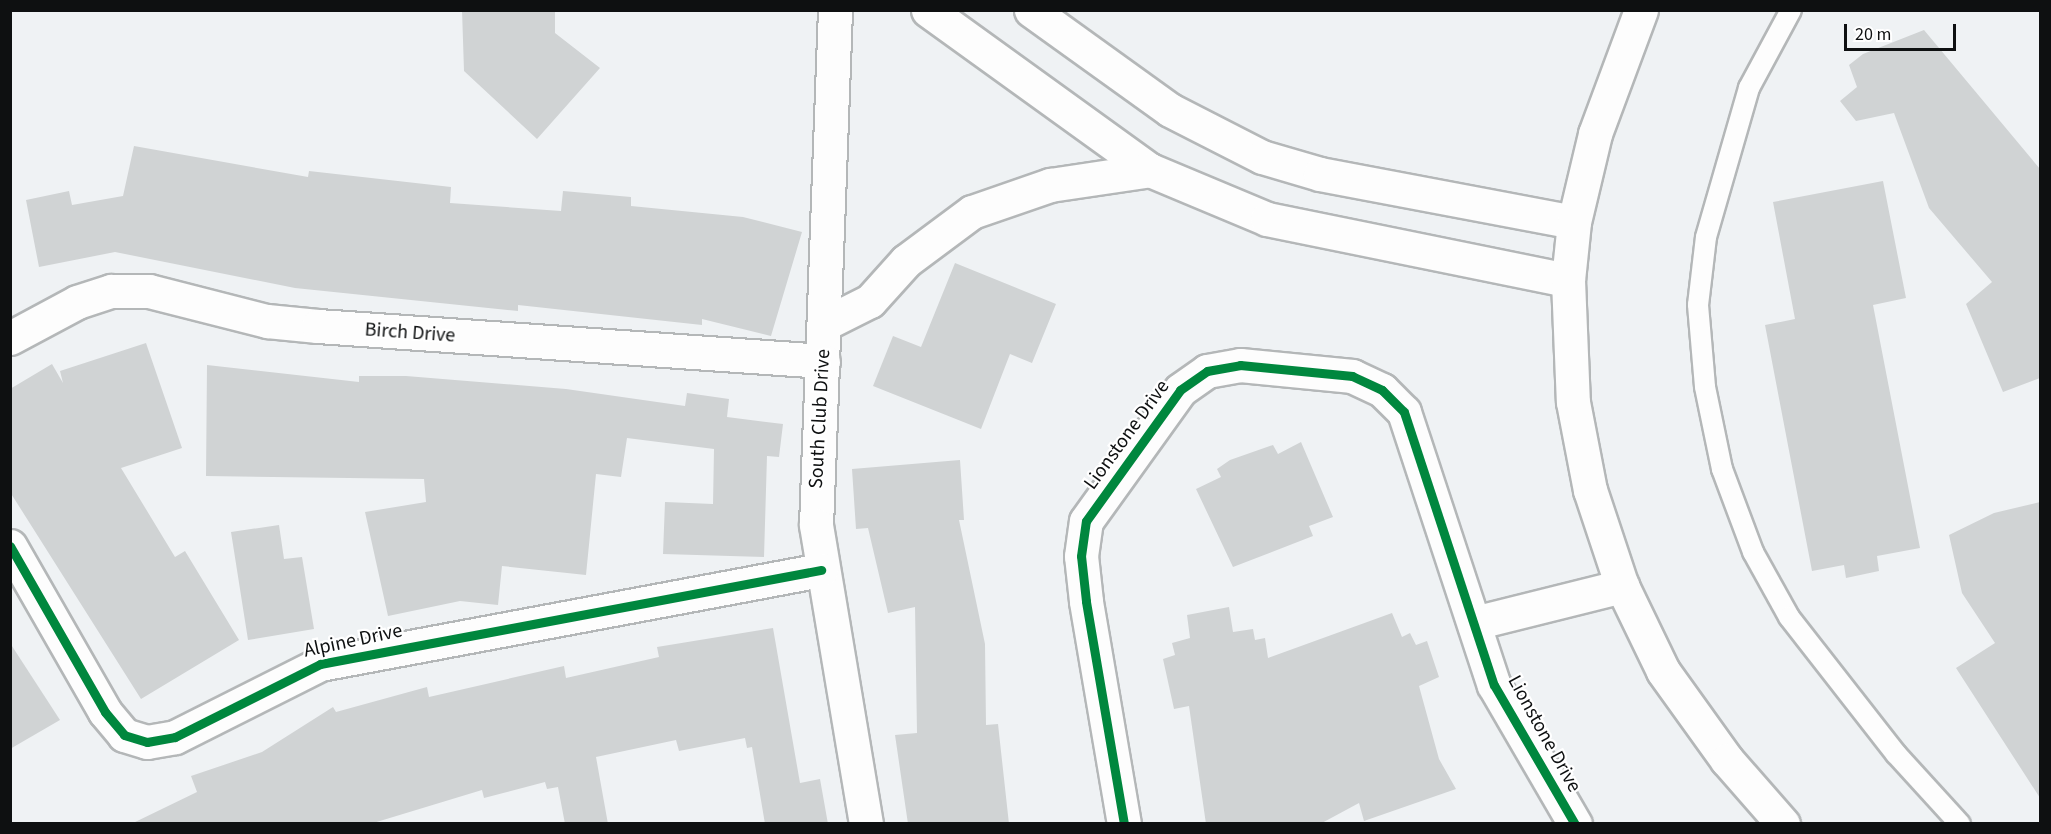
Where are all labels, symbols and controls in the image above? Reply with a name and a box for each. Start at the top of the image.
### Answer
scale bar [1847,12,1960,50]
text: 20 m [1855,22,1891,47]
street label: Birch Drive [364,318,456,348]
street label: South Club Drive [804,349,836,489]
street label: Lionstone Drive [1079,375,1175,495]
street label: Alpine Drive [302,619,404,663]
street label: Lionstone Drive [1502,671,1586,797]

